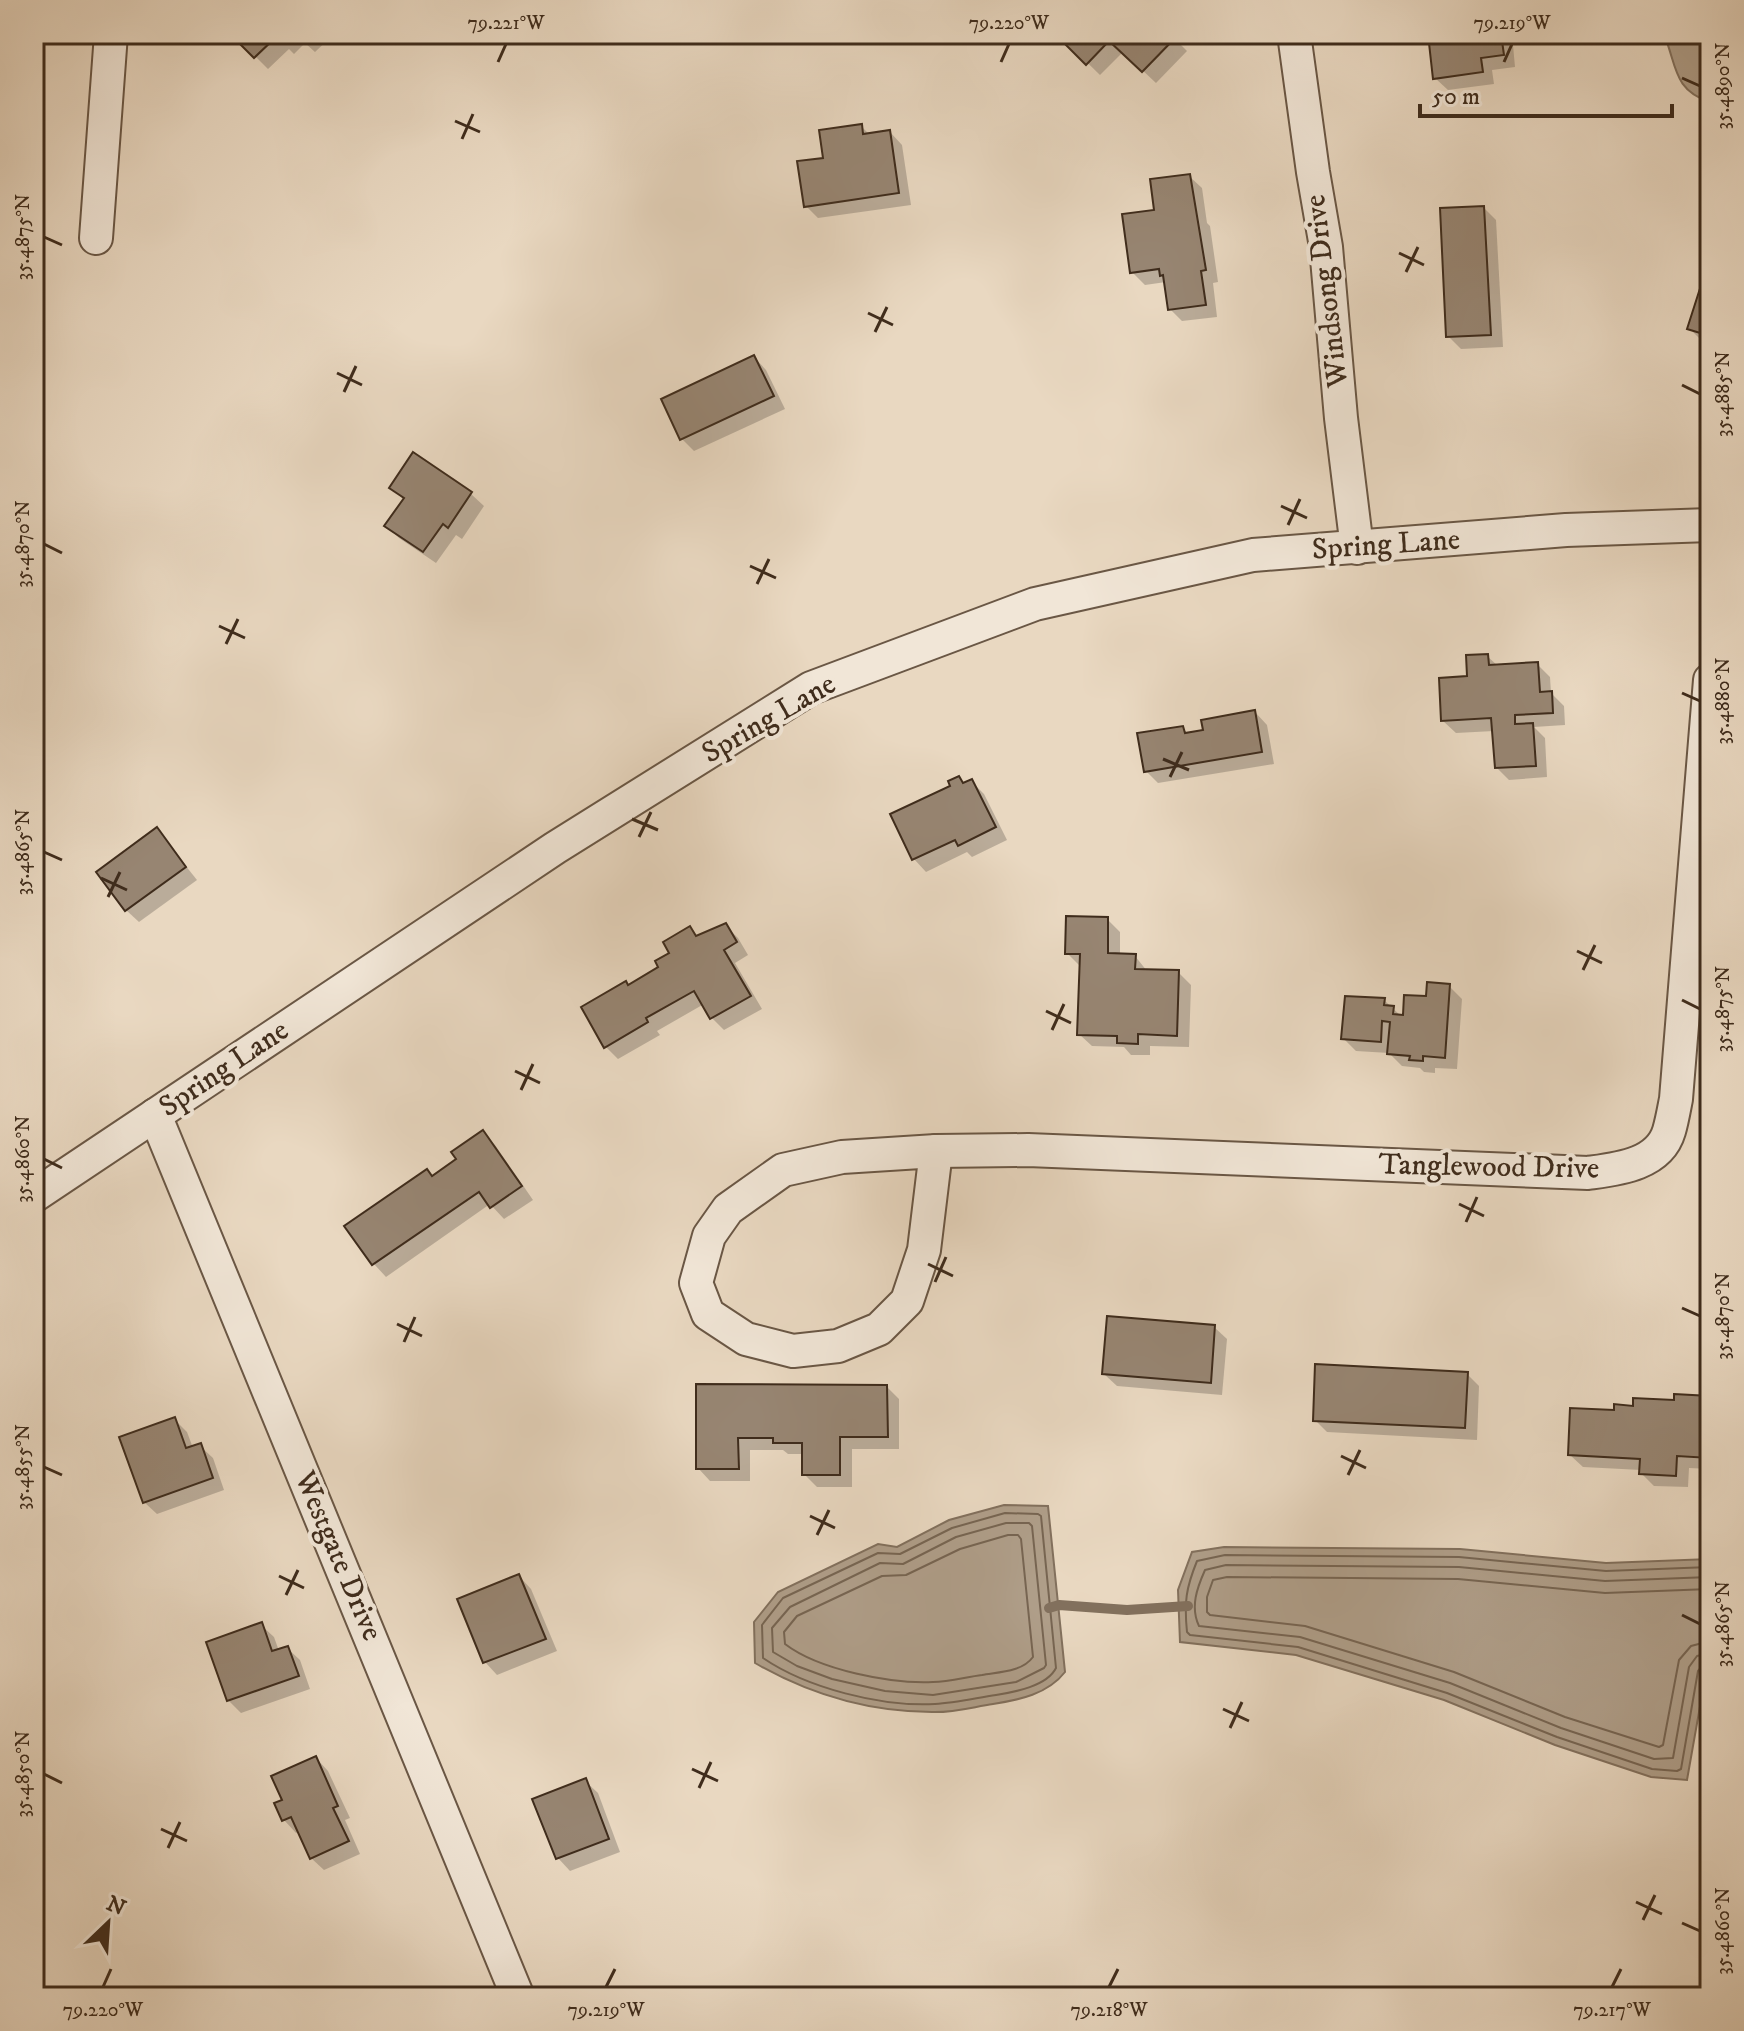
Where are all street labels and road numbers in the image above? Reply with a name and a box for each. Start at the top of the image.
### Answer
street label: Windsong Drive [1297,193,1357,390]
street label: Spring Lane [1311,521,1461,569]
street label: Spring Lane [695,666,843,772]
street label: Spring Lane [152,1012,296,1126]
street label: Tanglewood Drive [1378,1147,1600,1187]
street label: Westgate Drive [285,1465,390,1646]

